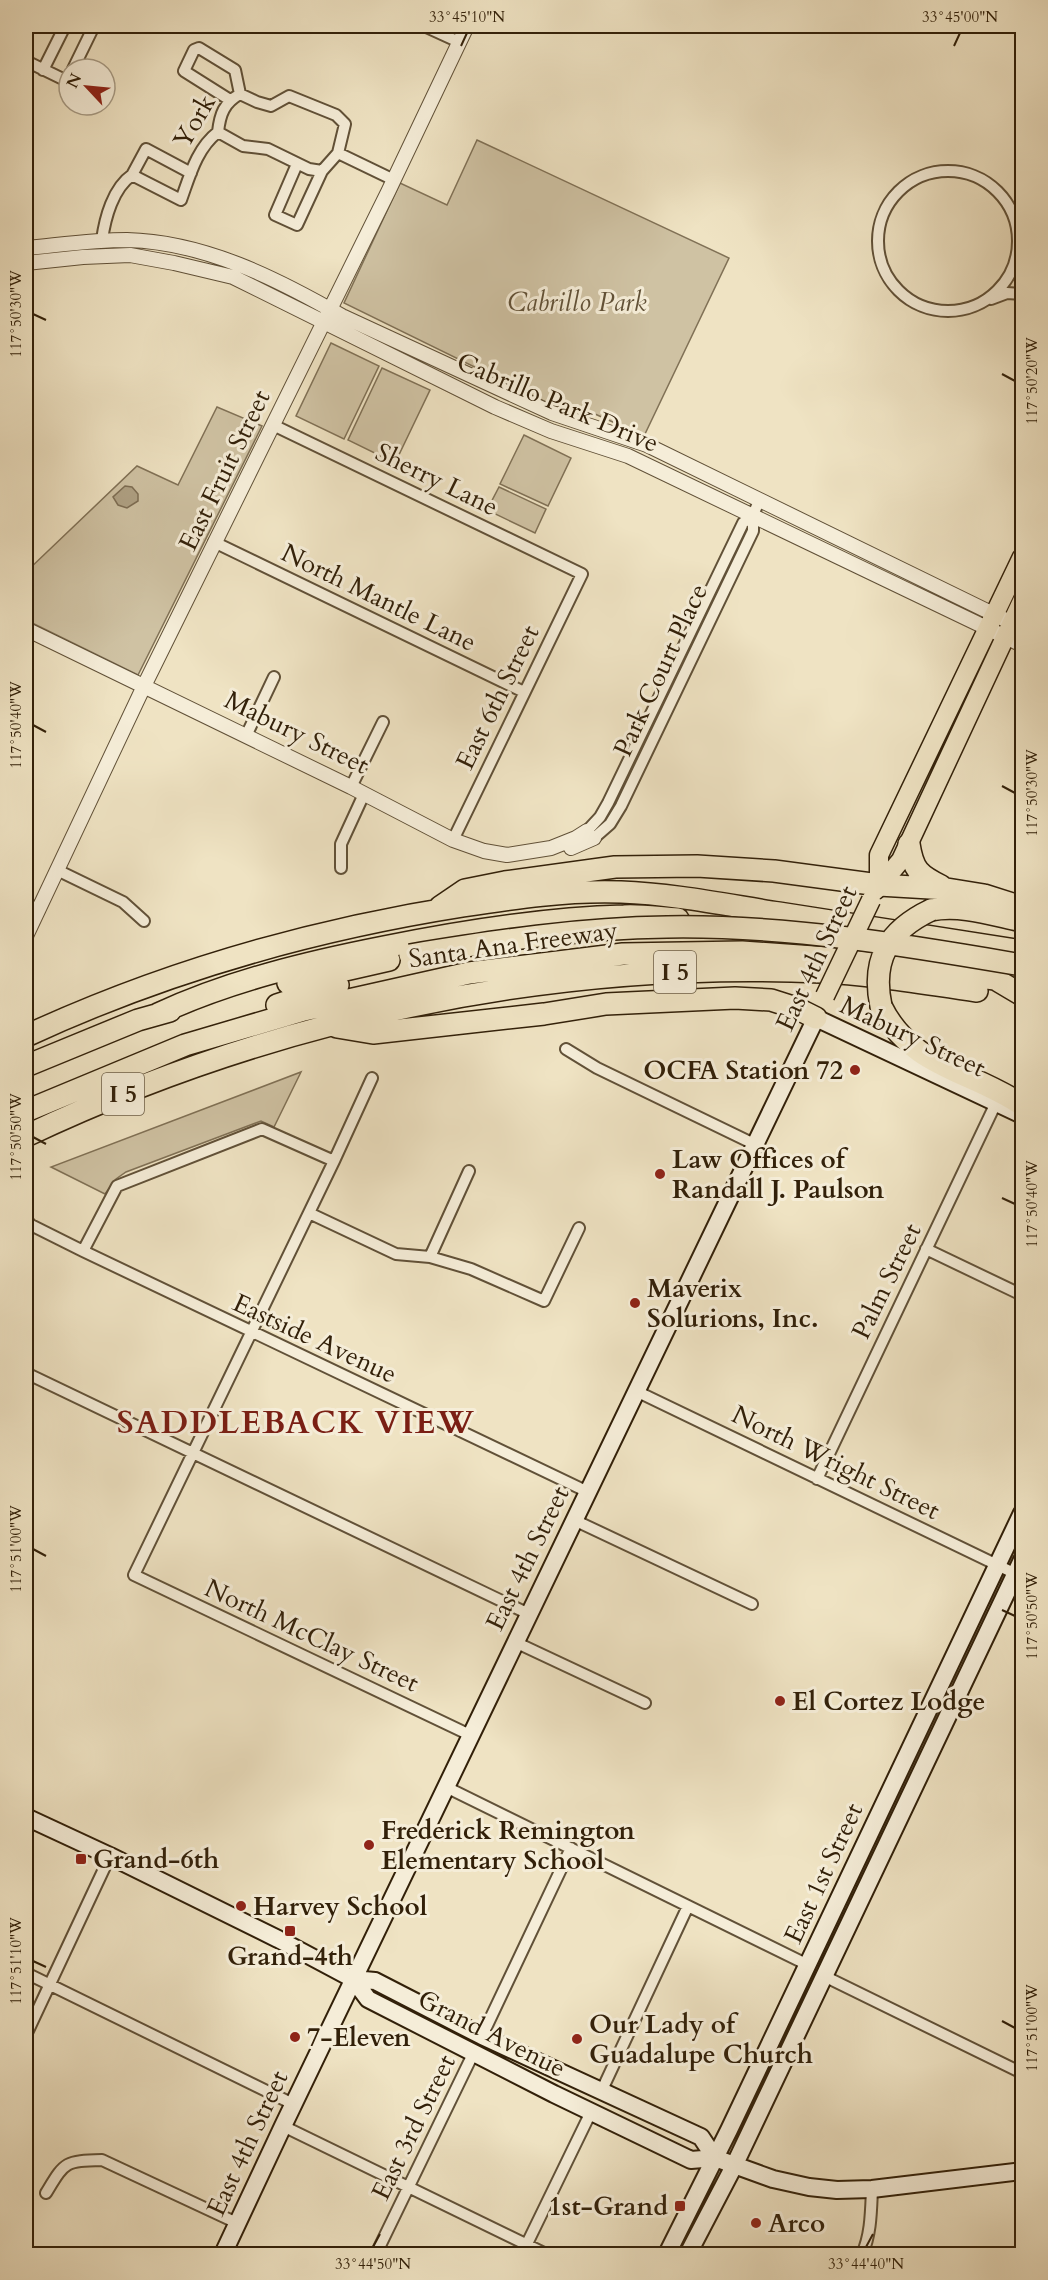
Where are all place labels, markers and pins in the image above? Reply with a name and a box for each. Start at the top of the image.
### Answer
place label: OCFA Station 72 [643,1053,843,1088]
marker: OCFA Station 72 [848,1063,862,1077]
place label: Law Offices of Randall J. Paulson [672,1142,885,1207]
marker: Law Offices of Randall J. Paulson [653,1167,667,1181]
place label: Maverix Solurions, Inc. [647,1271,819,1336]
marker: Maverix Solurions, Inc. [628,1296,642,1310]
place label: El Cortez Lodge [792,1684,985,1719]
marker: El Cortez Lodge [773,1694,787,1708]
place label: Frederick Remington Elementary School [381,1813,635,1878]
marker: Frederick Remington Elementary School [362,1838,376,1852]
place label: Grand-6th [93,1842,219,1877]
marker: Grand-6th [74,1852,88,1866]
place label: Harvey School [253,1889,428,1924]
marker: Harvey School [234,1899,248,1913]
marker: Grand-4th [283,1924,297,1938]
place label: Grand-4th [227,1939,353,1974]
place label: Our Lady of Guadalupe Church [589,2007,813,2072]
place label: 7-Eleven [307,2020,411,2055]
marker: 7-Eleven [288,2030,302,2044]
marker: Our Lady of Guadalupe Church [570,2032,584,2046]
place label: 1st-Grand [548,2189,668,2224]
marker: 1st-Grand [673,2199,687,2213]
place label: Arco [768,2206,825,2241]
marker: Arco [749,2216,763,2230]

